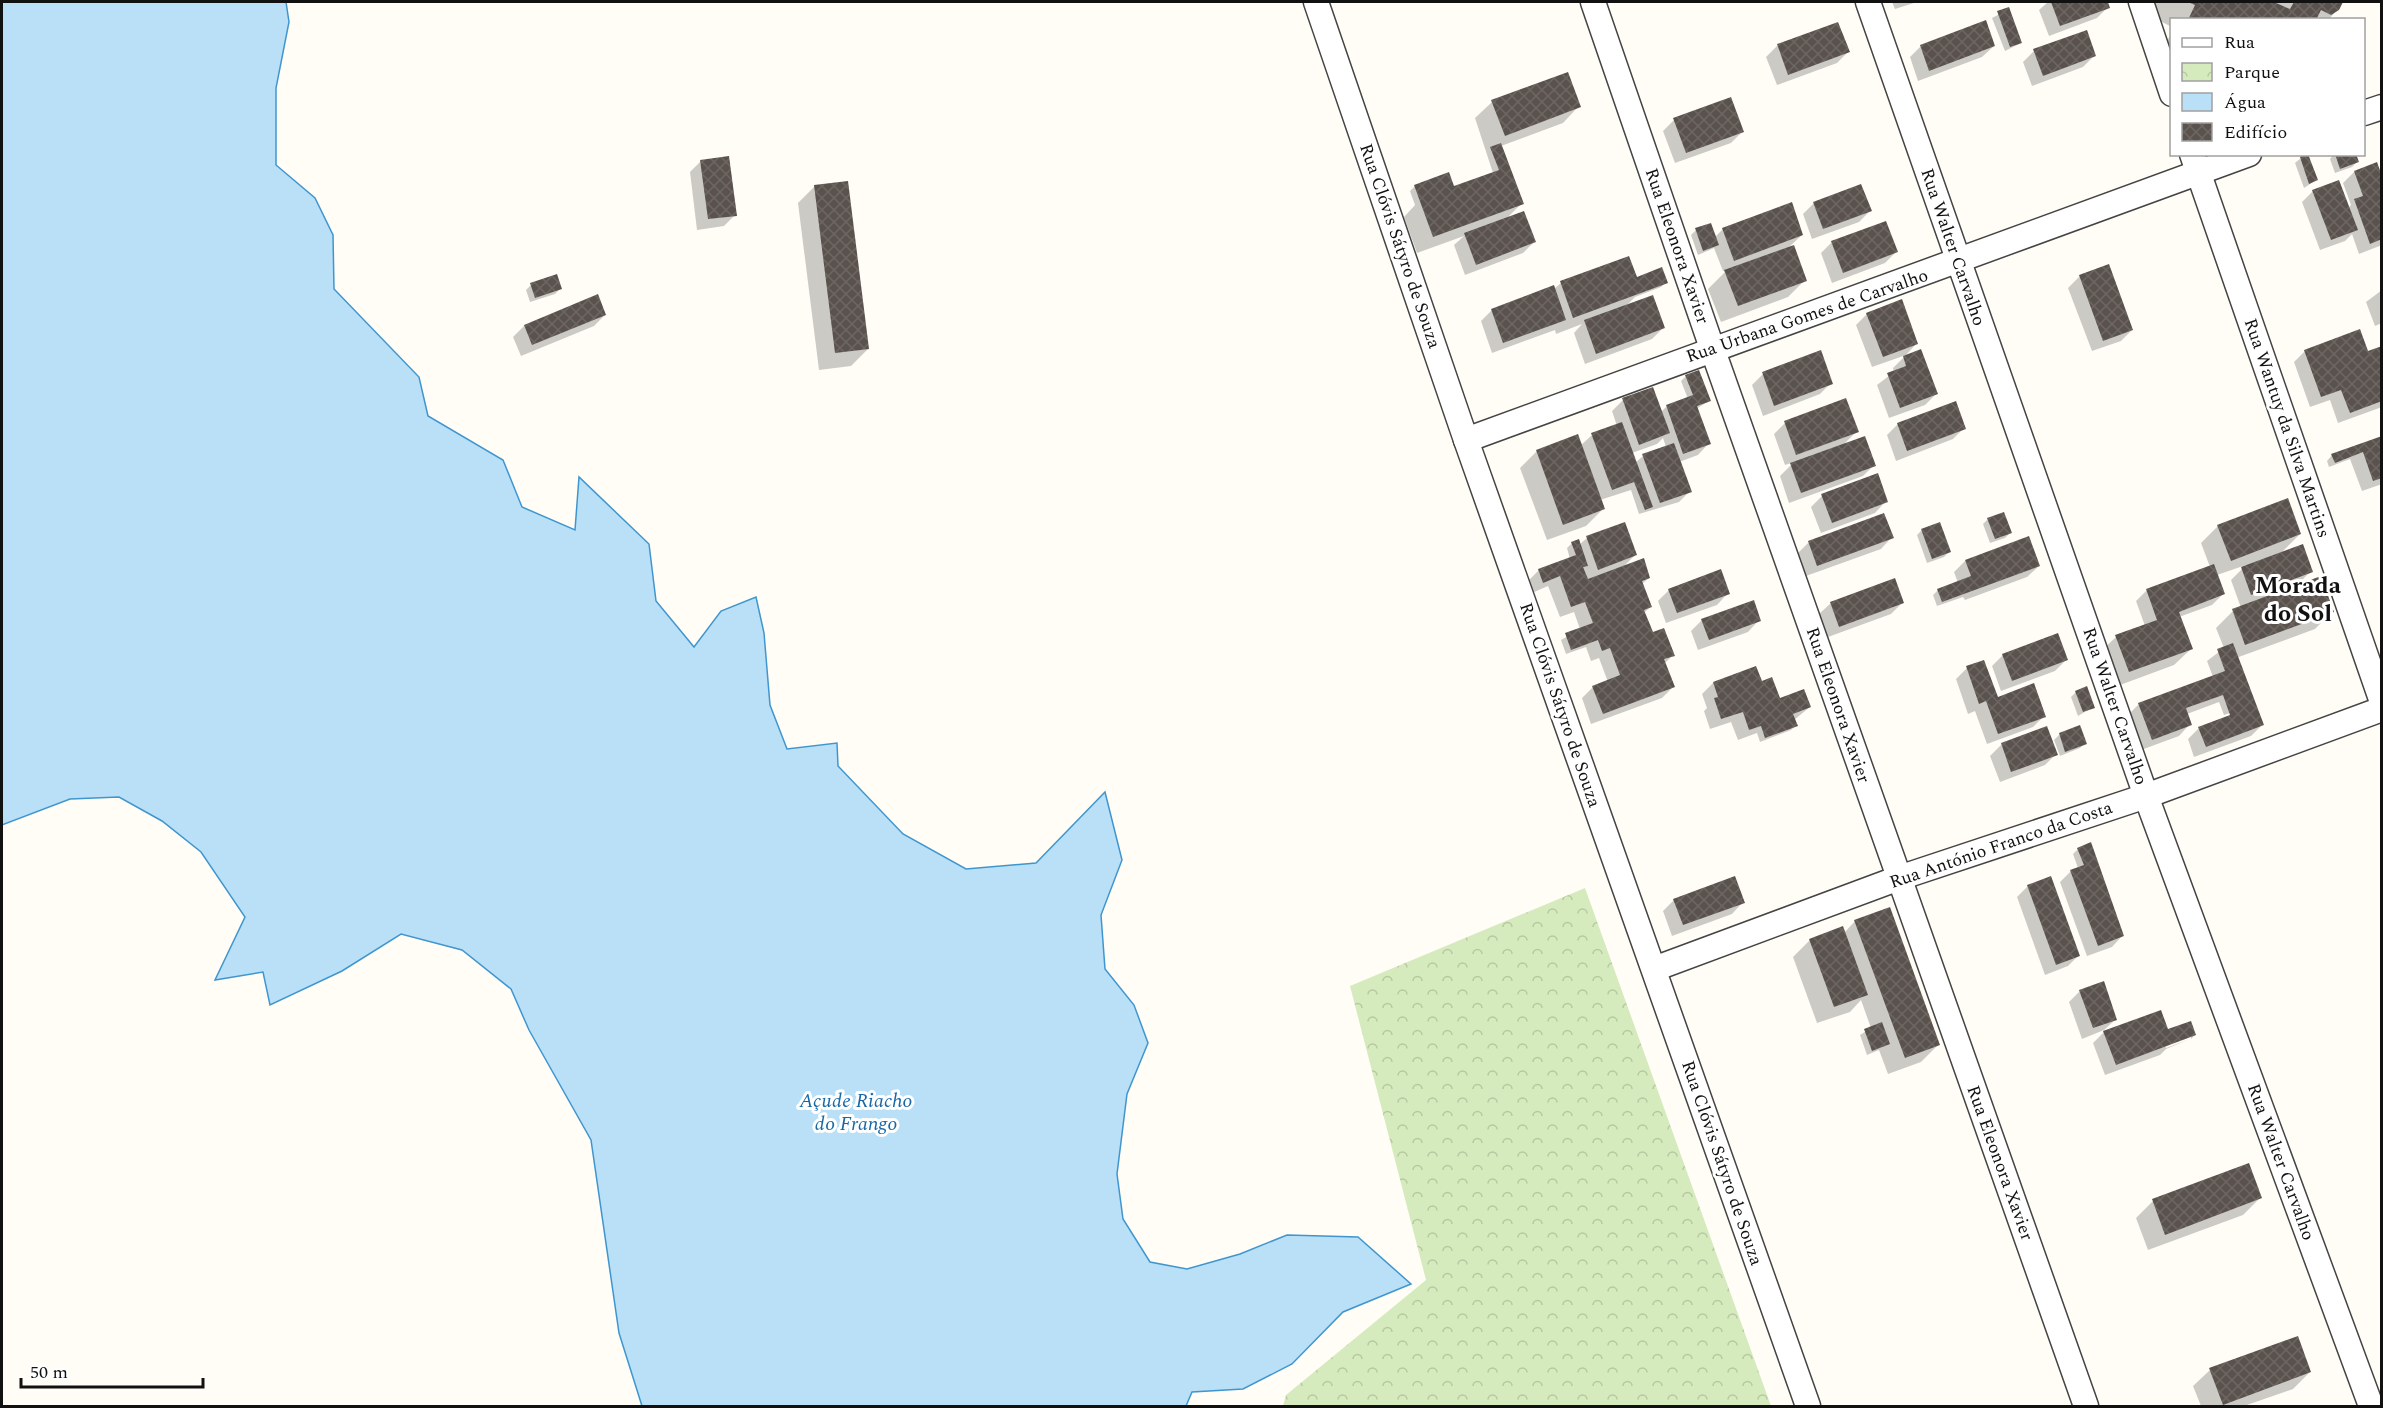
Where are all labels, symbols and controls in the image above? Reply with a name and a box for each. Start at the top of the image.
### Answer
legend [2170,18,2365,156]
text: Rua [2224,29,2255,56]
text: Parque [2224,59,2280,86]
text: Água [2224,89,2266,116]
text: Edifício [2224,119,2287,146]
street label: Rua Clóvis Sátyro de Souza [1352,140,1448,352]
street label: Rua Eleonora Xavier [1638,164,1716,328]
street label: Rua Walter Carvalho [1913,165,1993,329]
street label: Rua Urbana Gomes de Carvalho [1682,262,1932,370]
street label: Rua Wantuy da Silva Martins [2237,315,2337,541]
district label: Morada do Sol [2255,568,2342,632]
street label: Rua Clóvis Sátyro de Souza [1512,599,1608,811]
street label: Rua Eleonora Xavier [1799,623,1877,787]
street label: Rua Walter Carvalho [2075,624,2155,788]
street label: Rua António Franco da Costa [1886,794,2116,896]
street label: Rua Clóvis Sátyro de Souza [1674,1057,1770,1269]
street label: Rua Walter Carvalho [2240,1080,2322,1244]
street label: Rua Eleonora Xavier [1959,1082,2041,1244]
water label: Açude Riacho do Frango [798,1086,913,1139]
scale bar [21,1351,202,1389]
text: 50 m [30,1359,68,1386]

